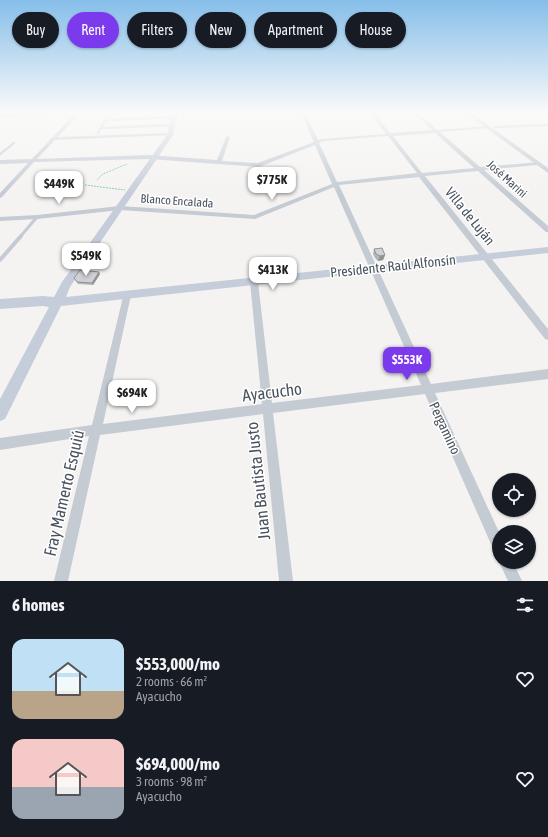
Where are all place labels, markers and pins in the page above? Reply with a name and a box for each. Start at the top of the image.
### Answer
pin: $775K [244,167,300,201]
pin: $449K [31,171,87,205]
pin: $549K [58,243,114,277]
pin: $413K [245,257,301,291]
pin: $553K [379,347,435,381]
pin: $694K [104,380,160,414]

